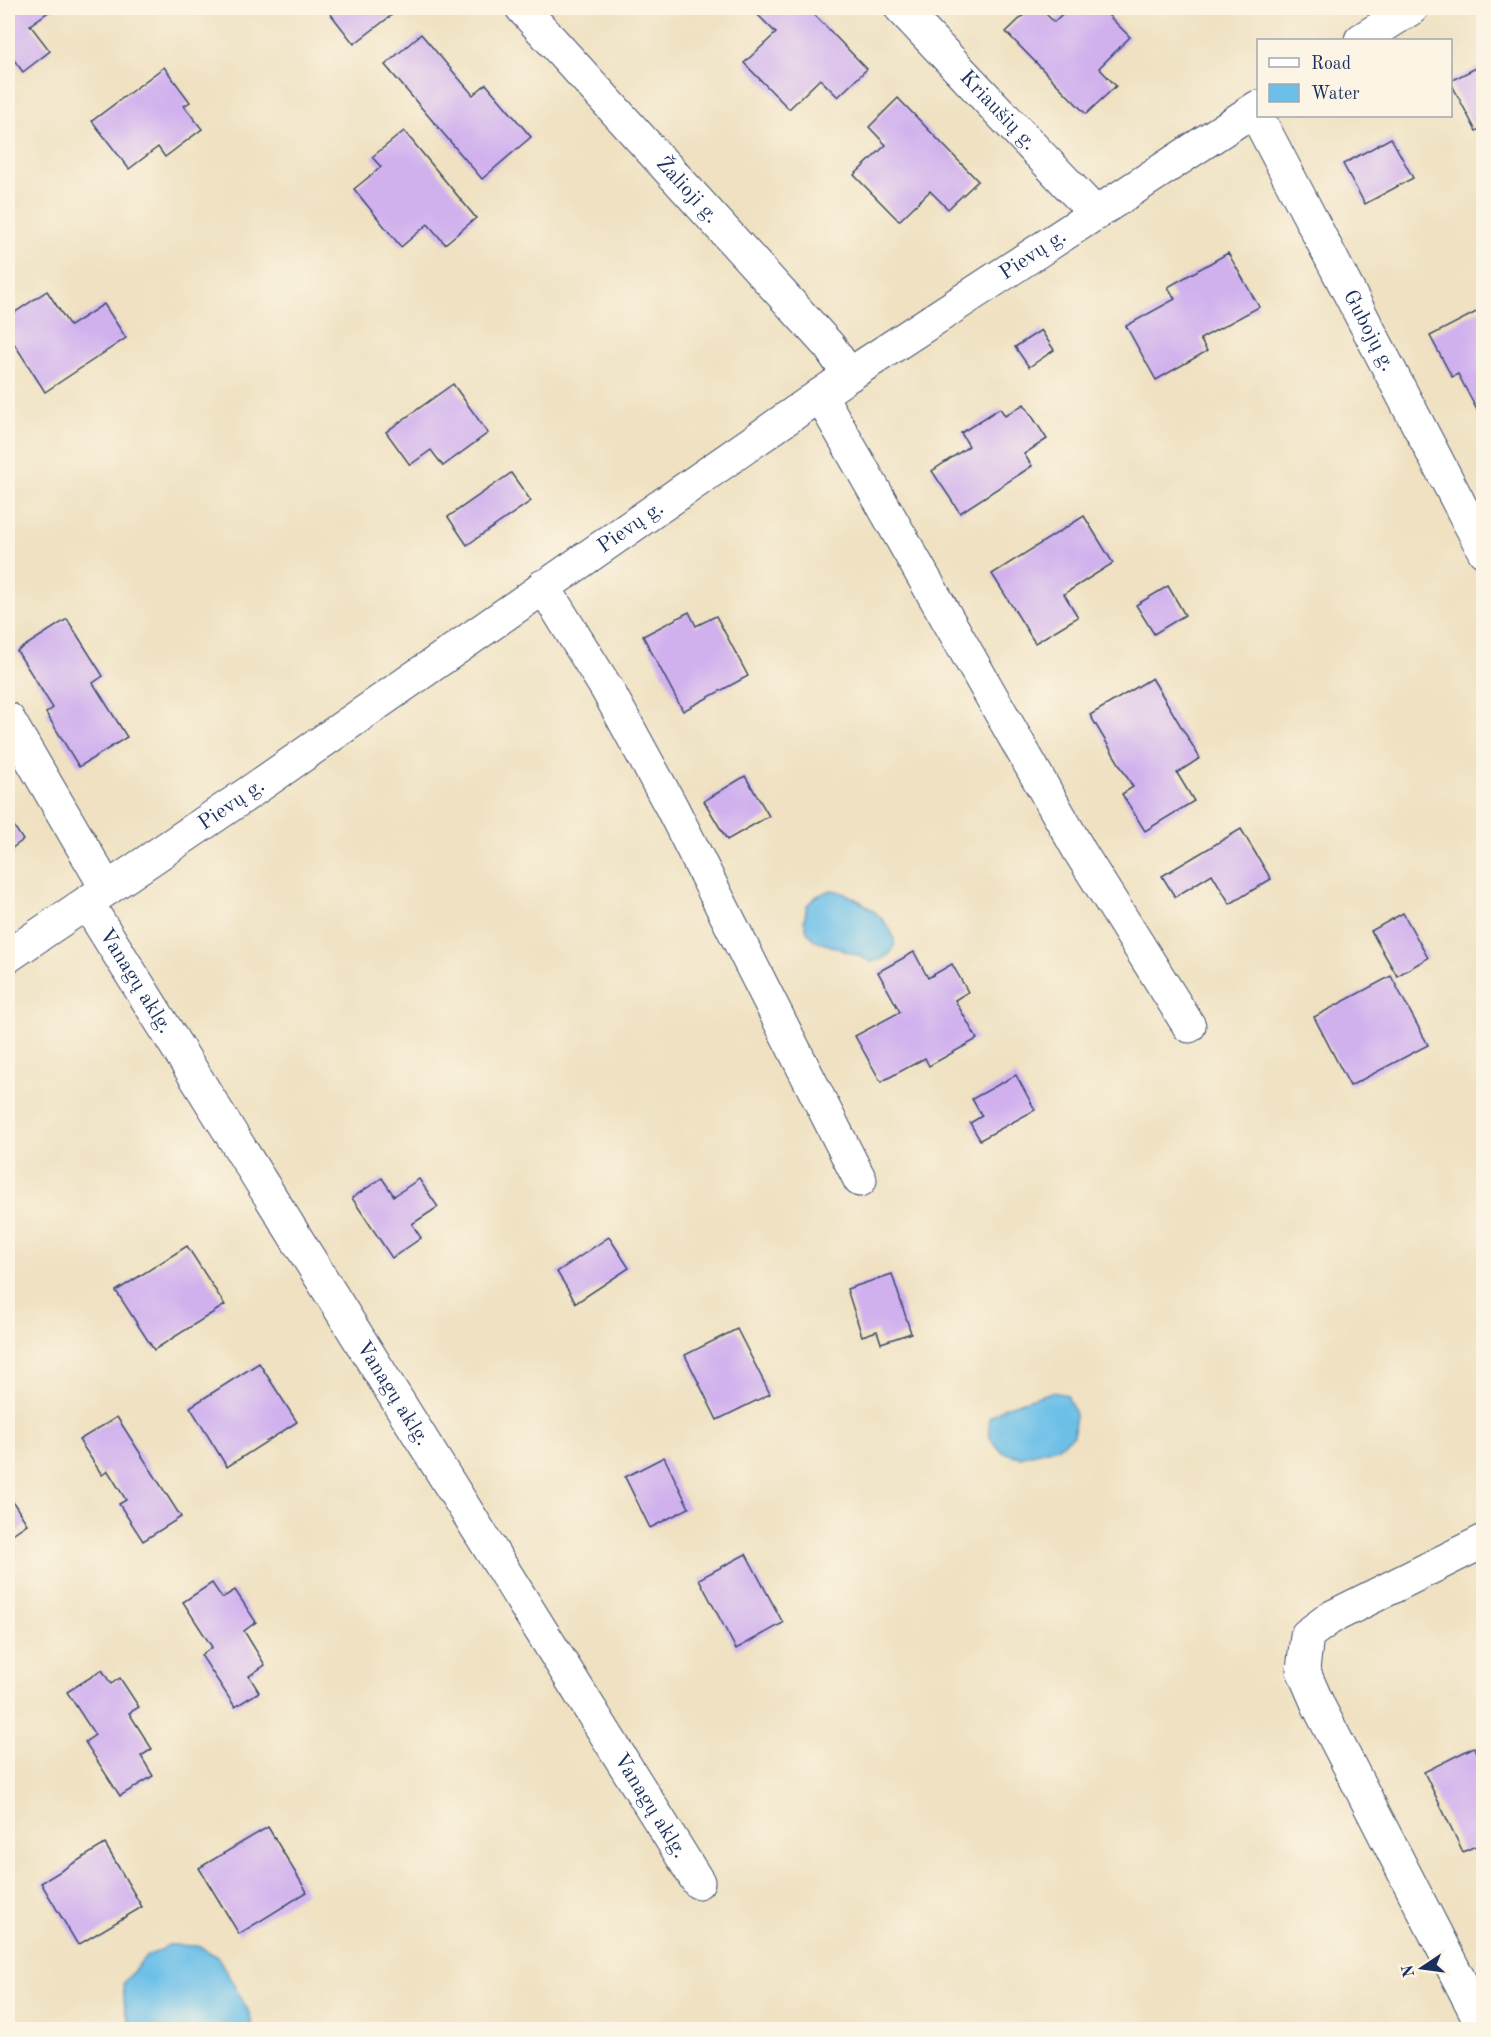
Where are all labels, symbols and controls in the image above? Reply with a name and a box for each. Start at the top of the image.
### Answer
legend [1257,39,1452,117]
text: Road [1311,55,1351,73]
street label: Kriaušių g. [956,67,1040,154]
text: Water [1311,85,1360,103]
street label: Žalioji g. [652,150,723,227]
street label: Pievų g. [996,225,1070,284]
street label: Gubojų g. [1339,287,1399,375]
street label: Pievų g. [594,497,667,557]
street label: Pievų g. [195,775,268,834]
street label: Vanagų aklg. [95,925,176,1037]
street label: Vanagų aklg. [353,1337,434,1450]
street label: Vanagų aklg. [610,1749,691,1862]
north arrow [1392,1938,1452,1998]
text: N [1400,1962,1419,1979]

